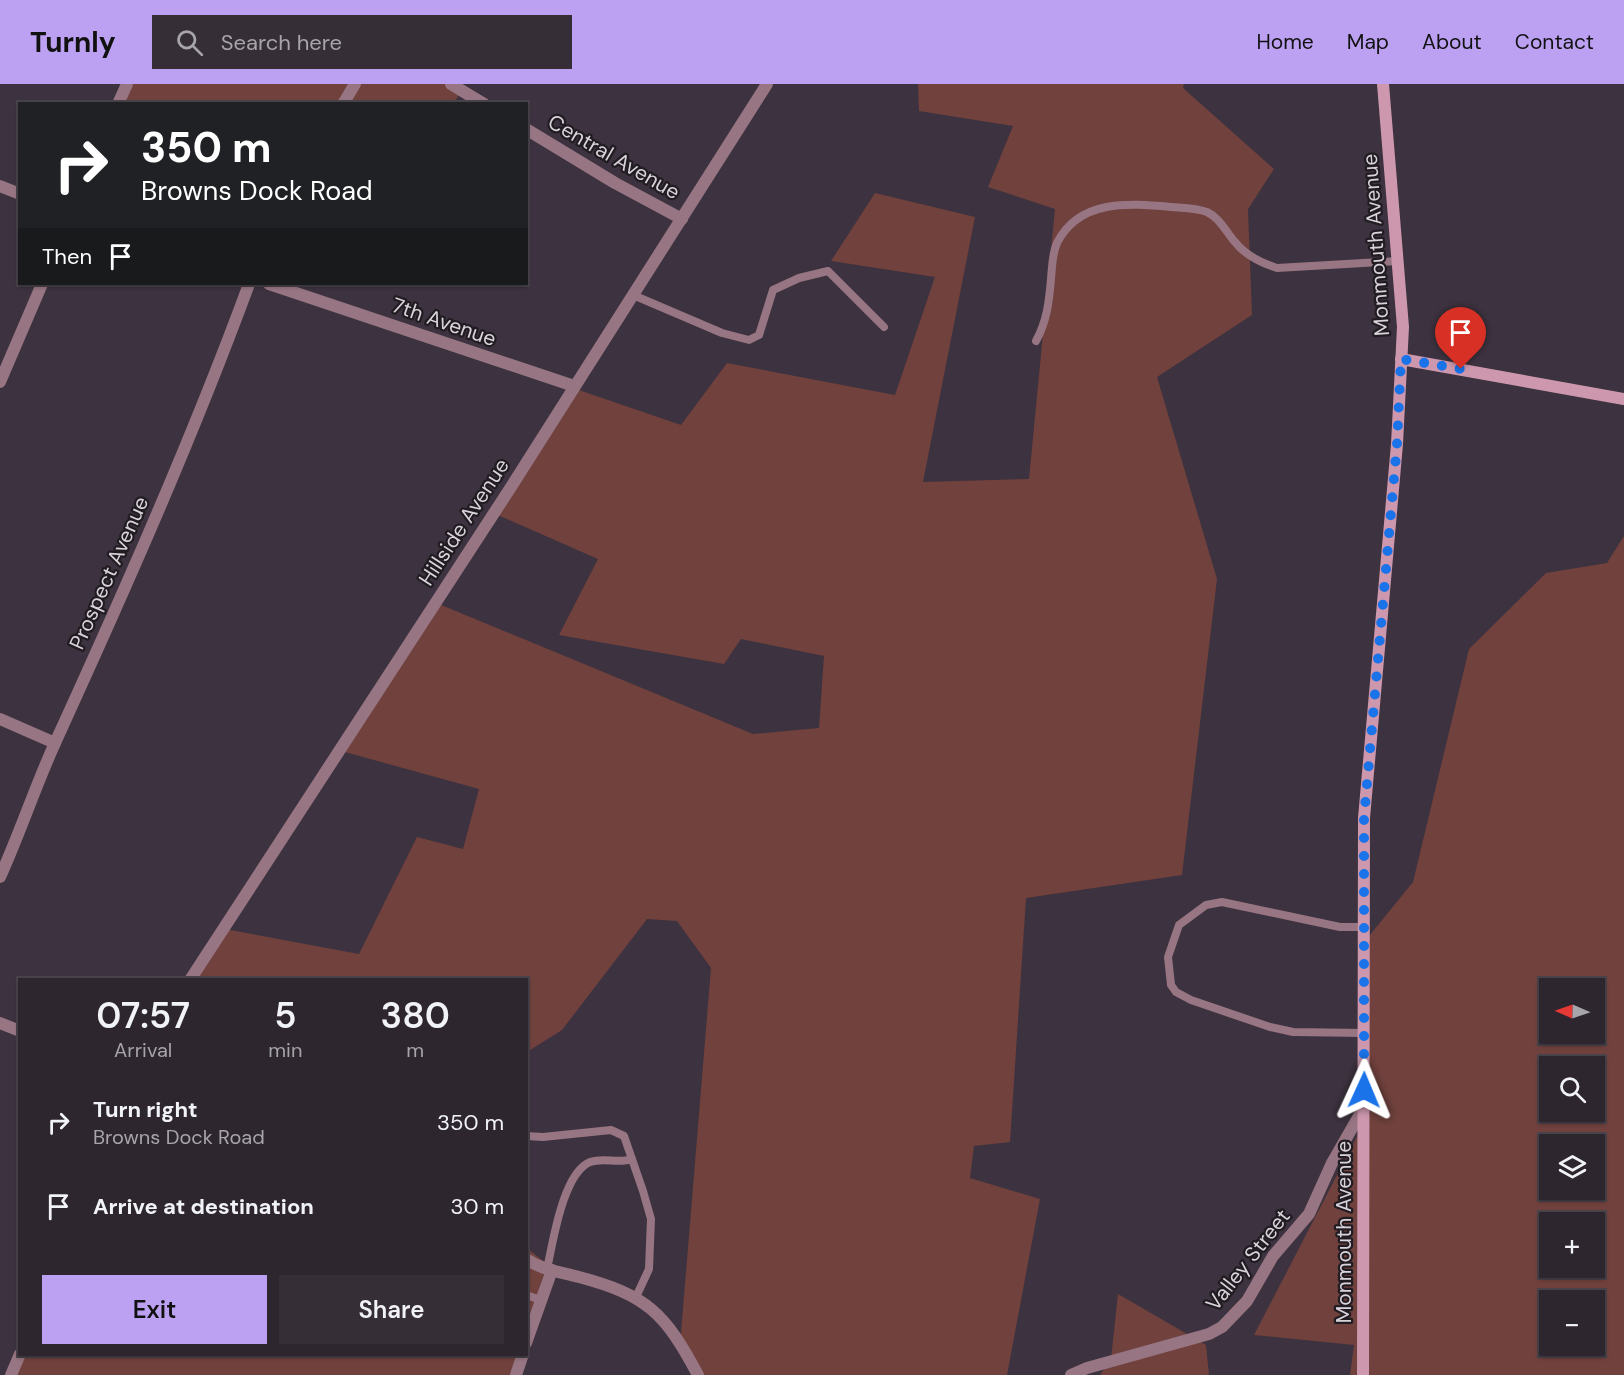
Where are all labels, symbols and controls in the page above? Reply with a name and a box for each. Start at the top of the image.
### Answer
search box [152,15,572,69]
text: Turnly [30,24,116,61]
icon: search [173,26,206,59]
text: Search here [221,28,342,57]
text: Home [1256,28,1314,56]
text: Map [1347,28,1389,56]
text: About [1422,28,1482,56]
text: Contact [1515,28,1594,56]
street label: Central Avenue [543,108,685,206]
text: 350 m [141,120,271,175]
icon: right [42,126,120,204]
street label: Monmouth Avenue [1356,153,1396,337]
text: Browns Dock Road [141,173,373,208]
icon: arrive [104,240,137,273]
text: Then [42,242,92,271]
street label: 7th Avenue [388,291,500,353]
pin [1435,307,1486,369]
icon: arrive [1444,316,1477,349]
street label: Hillside Avenue [412,453,516,591]
street label: Prospect Avenue [63,492,155,654]
north arrow [1539,978,1605,1044]
map controls [1539,978,1605,1356]
text: 07:57 [96,992,190,1039]
text: 5 [274,992,296,1039]
text: 380 [381,992,450,1039]
text: Arrival [114,1037,172,1063]
text: min [268,1037,302,1063]
text: m [406,1037,424,1063]
button: search [1539,1056,1605,1122]
position arrow [1332,1058,1396,1122]
text: Turn right [93,1095,198,1124]
icon: right [42,1106,75,1139]
text: 350 m [437,1108,504,1137]
text: Browns Dock Road [93,1124,265,1150]
button: layers [1539,1134,1605,1200]
street label: Monmouth Avenue [1330,1141,1358,1323]
icon: arrive [42,1190,75,1223]
text: Arrive at destination [93,1192,314,1221]
text: 30 m [450,1192,504,1221]
street label: Valley Street [1199,1203,1297,1317]
button: + [1539,1212,1605,1278]
button: Exit [42,1275,267,1344]
button: Share [279,1275,504,1344]
button: − [1539,1290,1605,1356]

